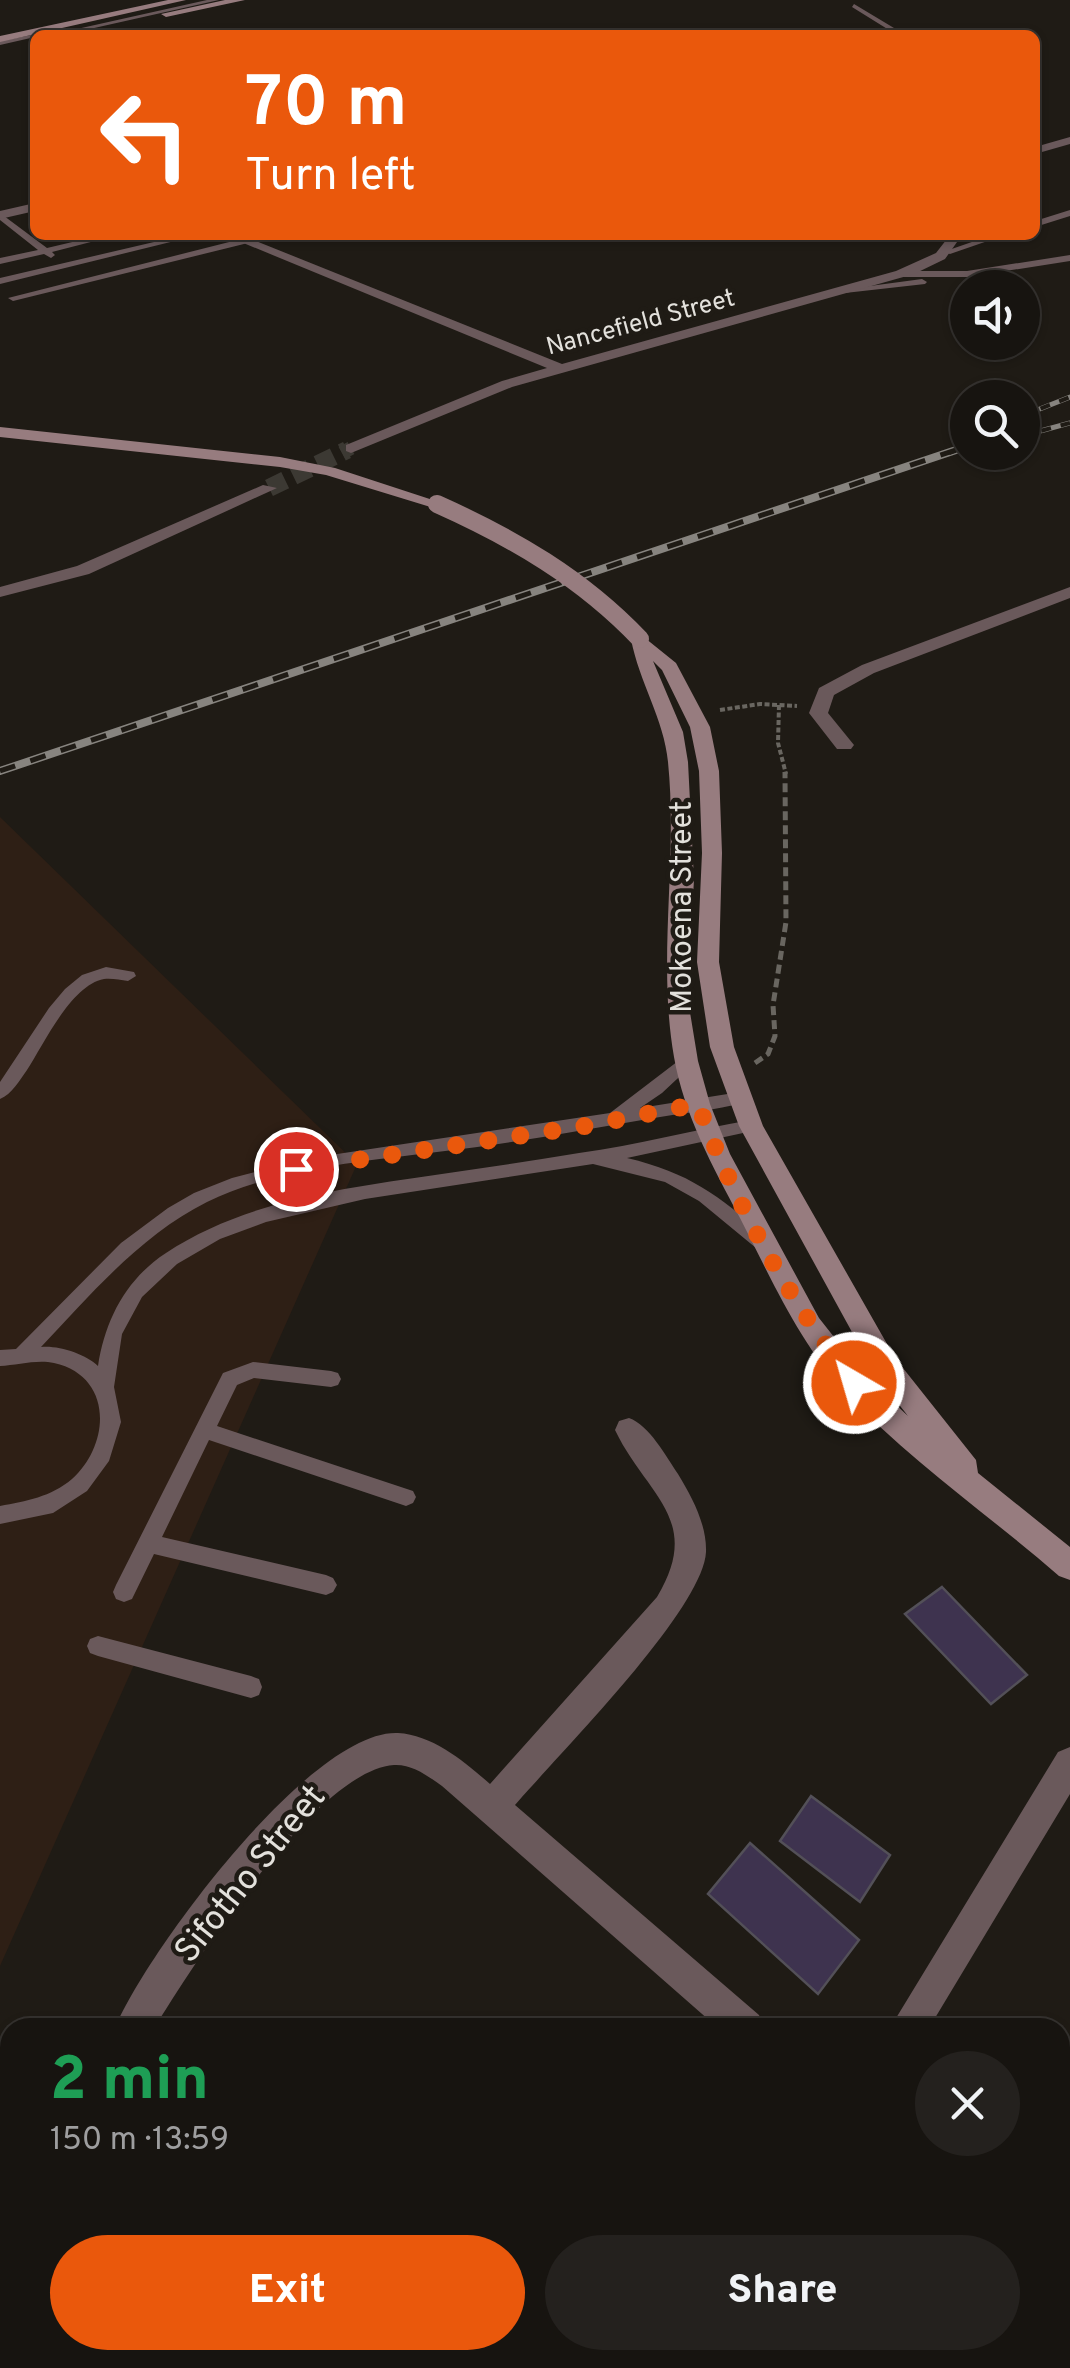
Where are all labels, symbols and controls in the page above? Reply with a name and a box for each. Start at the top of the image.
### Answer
text: 70 m [245,62,408,151]
icon: left [80,70,210,200]
text: Turn left [245,149,416,206]
map controls [950,270,1040,470]
button: sound [950,270,1040,360]
street label: Nancefield Street [543,283,739,364]
button: search [950,380,1040,470]
street label: Mokoena Street [665,801,702,1013]
pin [254,1127,339,1212]
icon: arrive [269,1142,324,1197]
position arrow [802,1331,906,1435]
street label: Sifotho Street [166,1777,337,1973]
text: 2 min [50,2045,209,2121]
button: close [915,2051,1020,2156]
text: 150 m · 13:59 [50,2121,229,2161]
button: Exit [50,2235,525,2350]
button: Share [545,2235,1020,2350]

